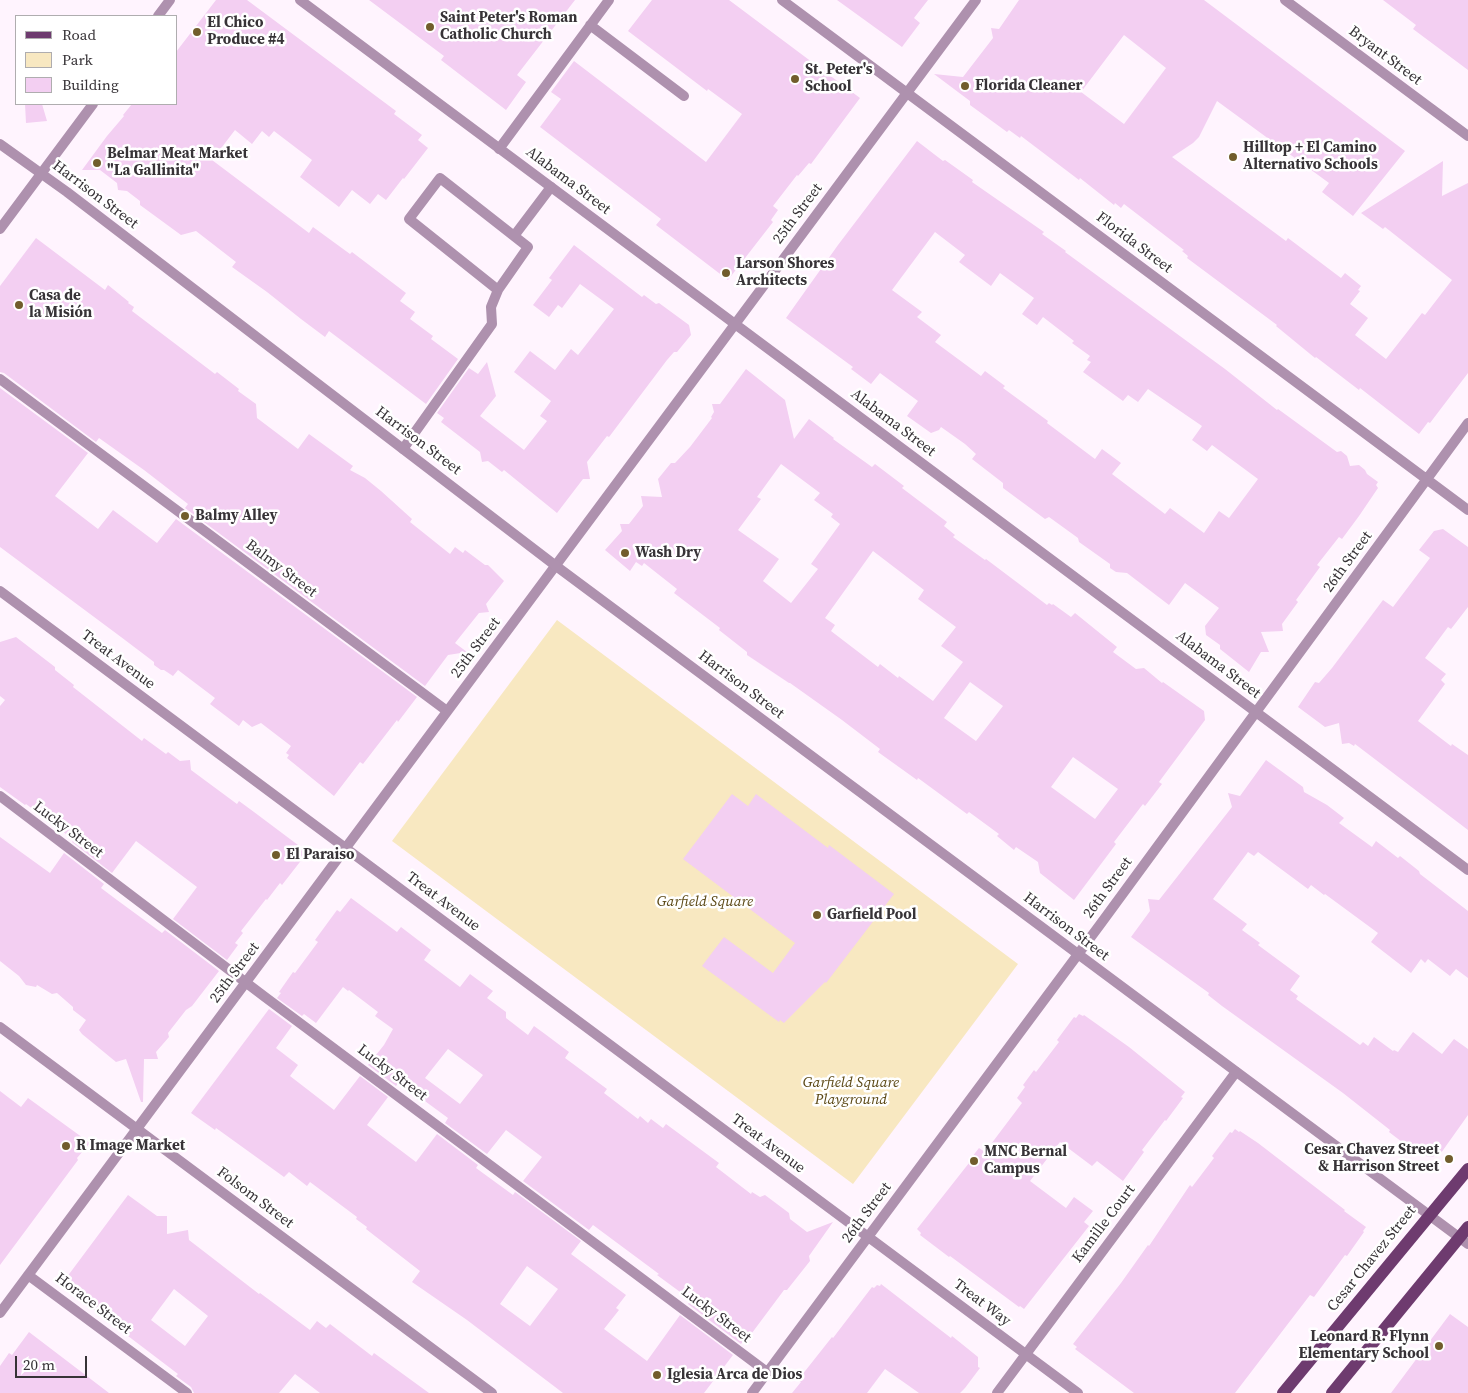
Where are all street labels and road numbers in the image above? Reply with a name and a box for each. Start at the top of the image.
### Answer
street label: Bryant Street [1345,23,1425,89]
street label: Alabama Street [522,143,614,219]
street label: Harrison Street [49,157,141,233]
street label: 25th Street [769,180,827,248]
street label: Florida Street [1092,209,1176,277]
street label: Alabama Street [847,385,939,461]
street label: Harrison Street [372,403,464,479]
street label: 26th Street [1320,528,1376,596]
street label: Balmy Street [242,536,320,602]
street label: 25th Street [447,614,505,682]
street label: Treat Avenue [78,626,158,694]
street label: Alabama Street [1172,627,1264,703]
street label: Harrison Street [695,647,787,723]
street label: Lucky Street [30,798,106,862]
street label: 26th Street [1080,854,1136,922]
street label: Treat Avenue [403,868,483,936]
street label: Harrison Street [1020,889,1112,965]
street label: 25th Street [206,939,264,1007]
street label: Lucky Street [354,1041,430,1105]
street label: Treat Avenue [728,1110,808,1178]
street label: Folsom Street [213,1163,297,1233]
street label: 26th Street [838,1179,896,1247]
street label: Kamille Court [1069,1181,1139,1267]
street label: Cesar Chavez Street [1324,1202,1420,1316]
street label: Horace Street [51,1269,135,1339]
street label: Treat Way [950,1276,1014,1330]
street label: Lucky Street [678,1283,754,1347]

